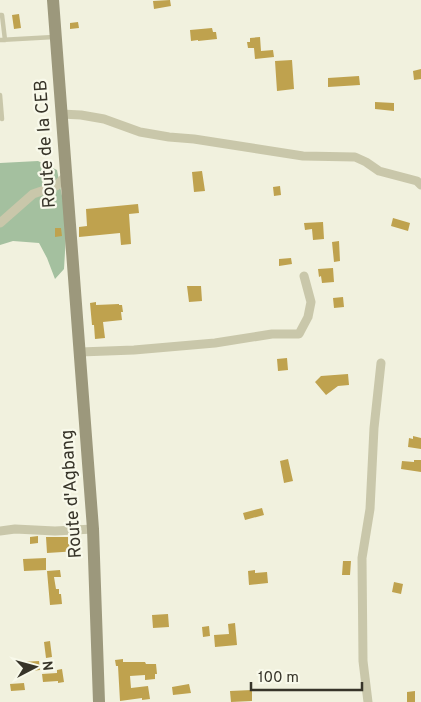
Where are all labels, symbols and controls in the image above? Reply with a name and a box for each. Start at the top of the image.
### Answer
street label: Route de la CEB [30,79,62,209]
street label: Route d'Agbang [56,429,88,559]
north arrow [10,642,60,692]
text: N [37,660,55,672]
scale bar [251,660,362,692]
text: 100 m [258,669,299,688]

